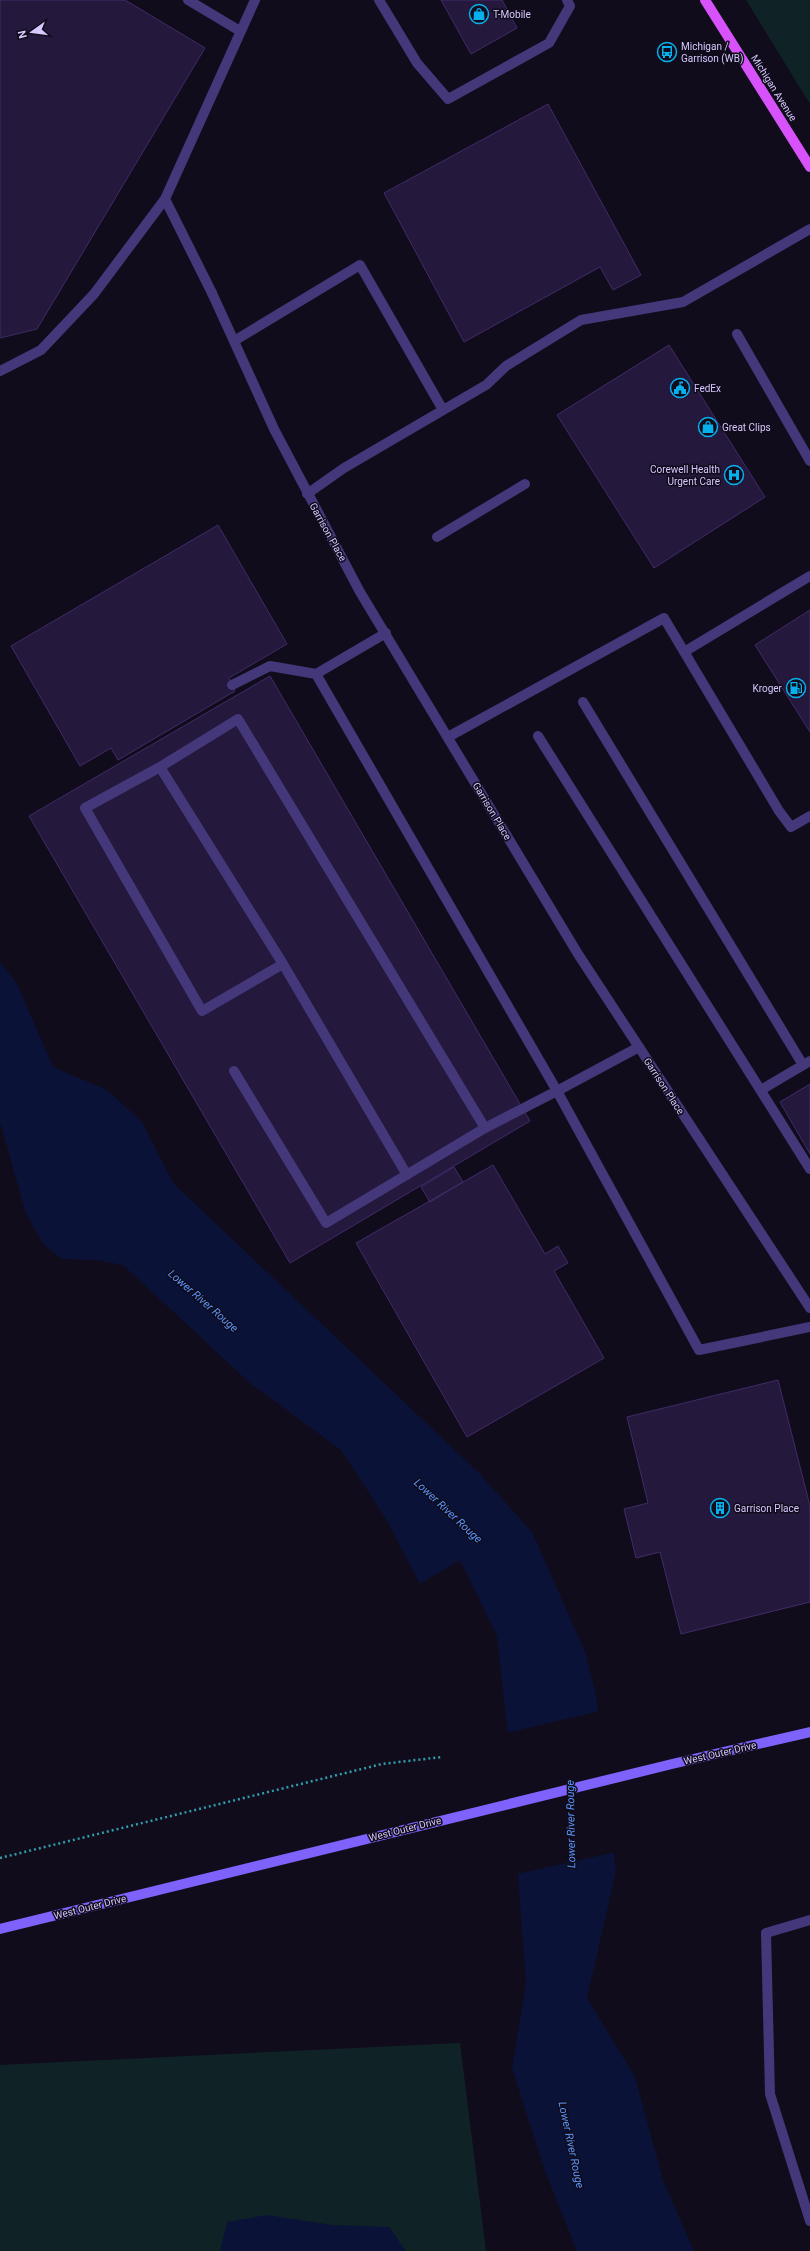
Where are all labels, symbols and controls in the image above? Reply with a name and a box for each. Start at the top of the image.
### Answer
shop icon: T-Mobile [468,3,490,25]
place label: T-Mobile [493,9,531,20]
north arrow [12,12,52,52]
text: N [15,29,30,40]
bus stop icon: Michigan / Garrison (WB) [656,41,678,63]
place label: Michigan / Garrison (WB) [681,41,743,65]
street label: Michigan Avenue [749,53,799,123]
public building icon: FedEx [669,377,691,399]
place label: FedEx [694,383,721,394]
shop icon: Great Clips [697,416,719,438]
place label: Great Clips [722,422,771,433]
place label: Corewell Health Urgent Care [650,464,720,487]
hospital icon: Corewell Health Urgent Care [723,464,745,486]
street label: Garrison Place [307,501,349,563]
fuel station icon: Kroger [785,677,807,699]
place label: Kroger [752,683,783,694]
street label: Garrison Place [471,780,513,842]
street label: Garrison Place [642,1056,686,1116]
water label: Lower River Rouge [165,1267,241,1335]
water label: Lower River Rouge [411,1476,485,1546]
building icon: Garrison Place [709,1497,731,1519]
place label: Garrison Place [734,1503,799,1514]
street label: West Outer Drive [683,1739,757,1767]
water label: Lower River Rouge [564,1779,578,1868]
street label: West Outer Drive [368,1815,442,1843]
street label: West Outer Drive [53,1893,127,1921]
water label: Lower River Rouge [555,2100,587,2190]

